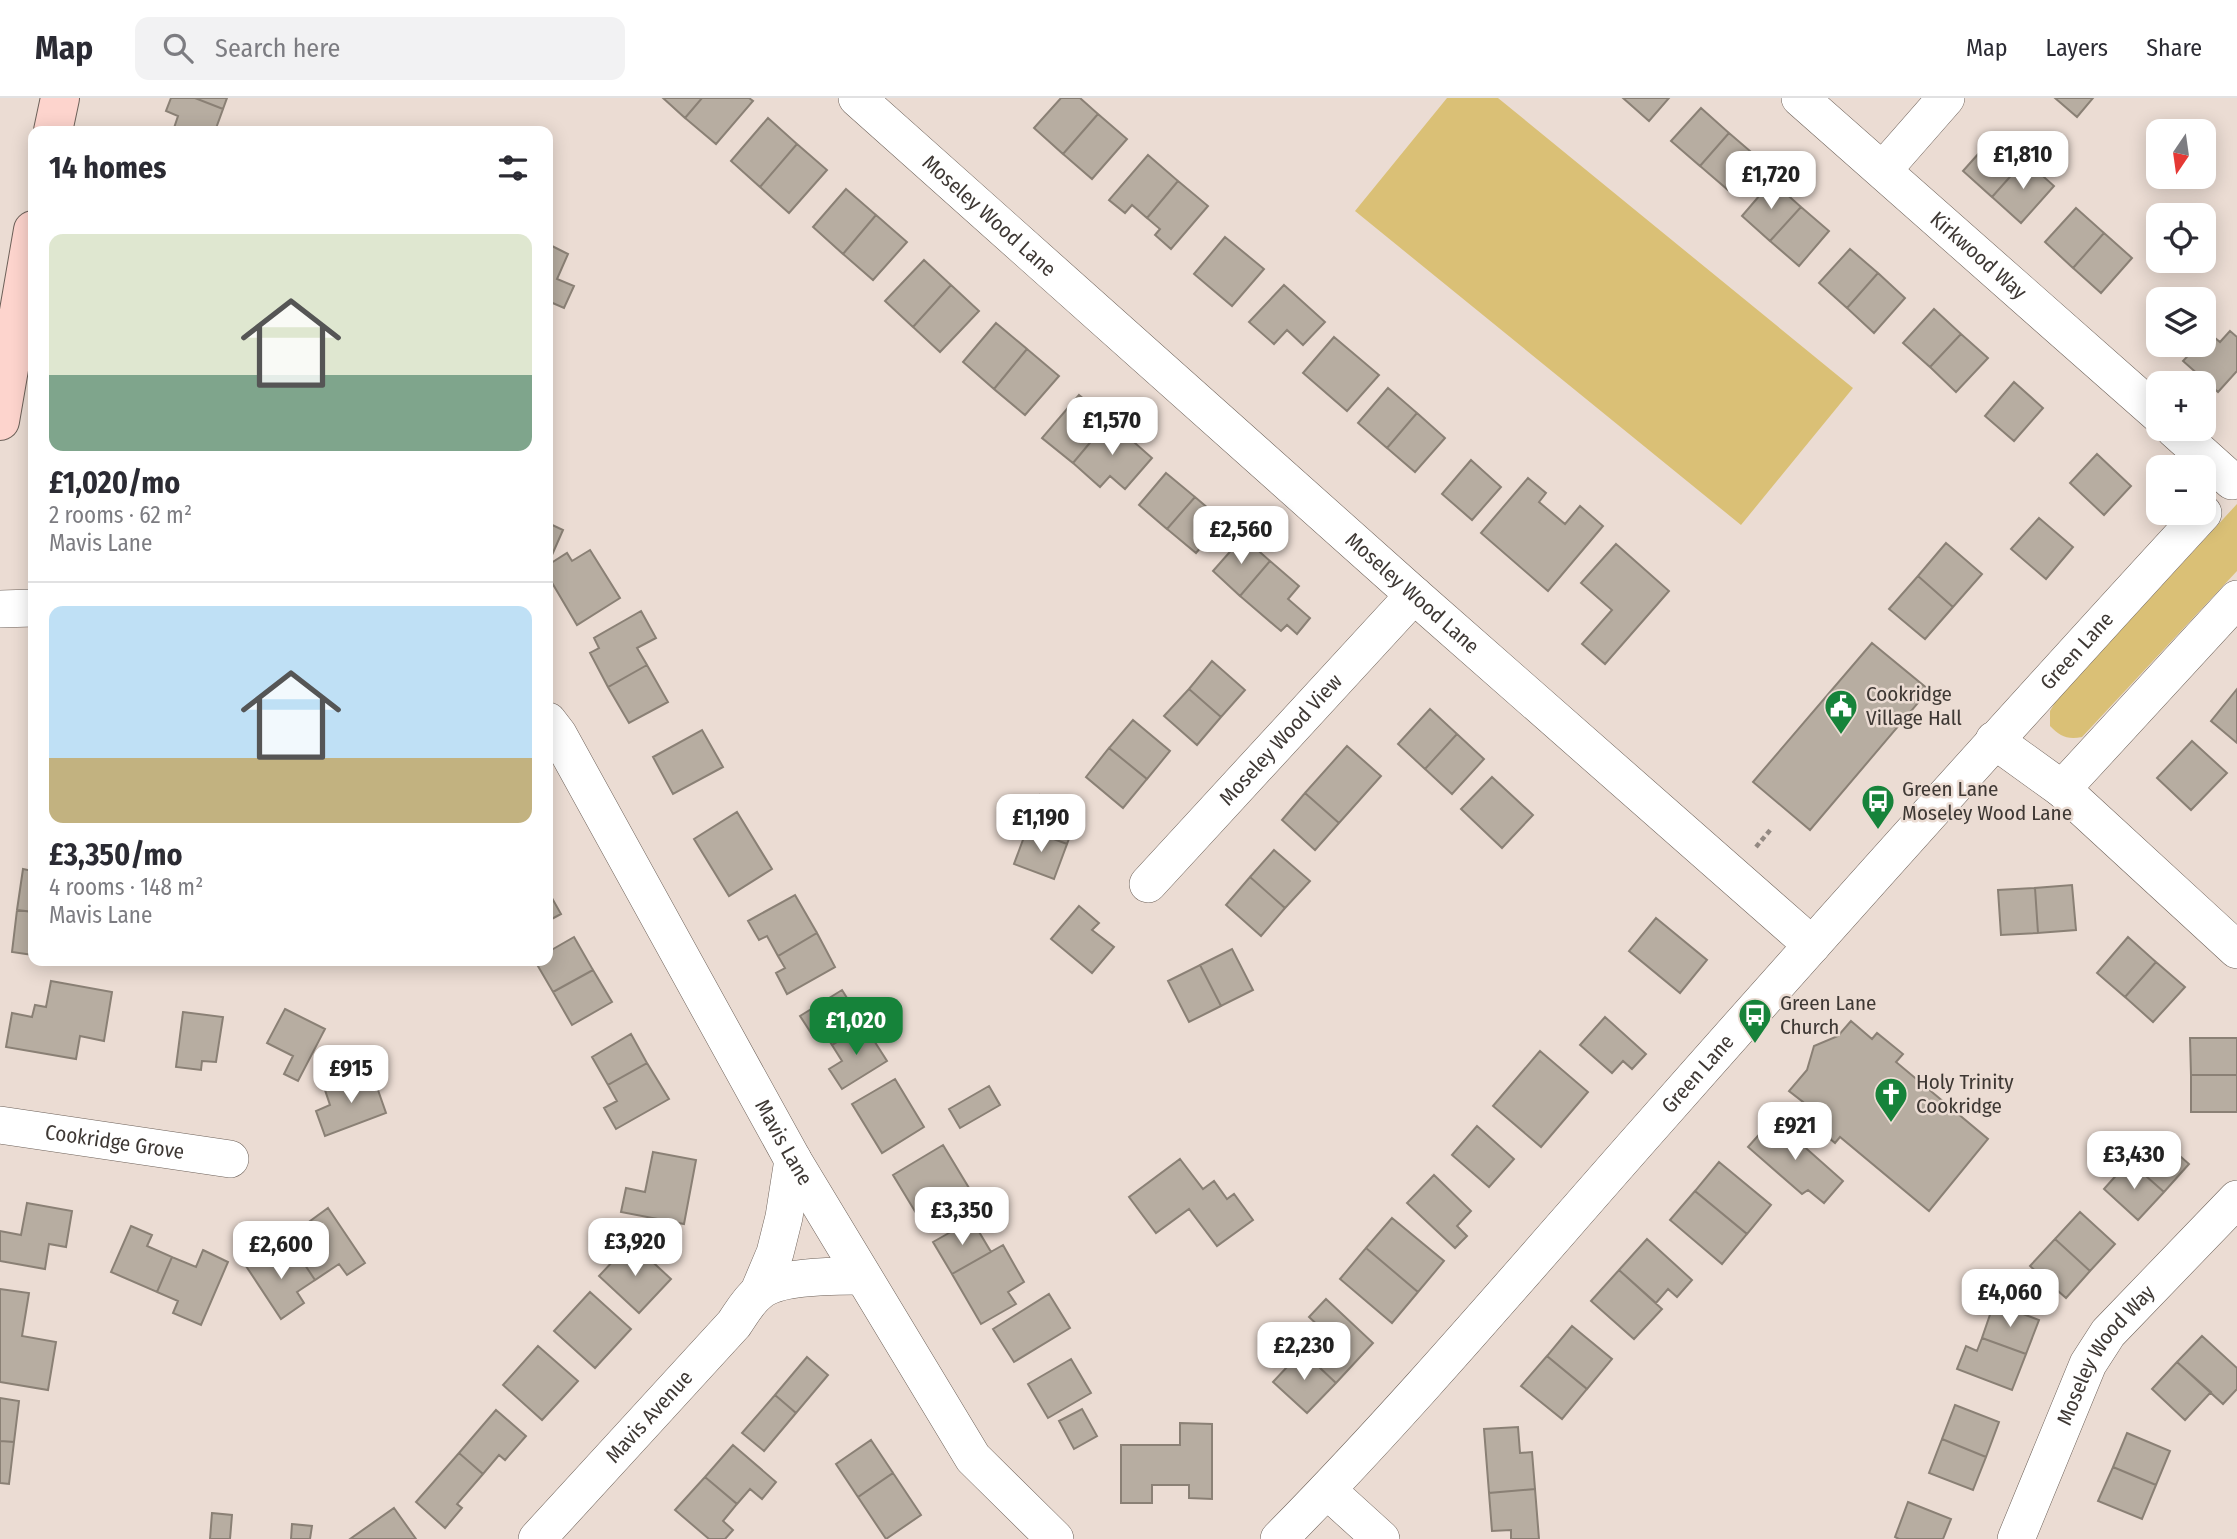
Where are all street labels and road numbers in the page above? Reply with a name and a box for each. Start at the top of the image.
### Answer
street label: Moseley Wood Lane [917,150,1061,282]
street label: Kirkwood Way [1925,206,2033,305]
street label: Moseley Wood Lane [1340,527,1485,659]
street label: Green Lane [2035,606,2119,695]
street label: Moseley Wood View [1214,669,1348,811]
street label: Green Lane [1656,1029,1739,1118]
street label: Mavis Lane [749,1095,818,1190]
street label: Cookridge Grove [43,1119,186,1165]
street label: Moseley Wood Way [2051,1279,2161,1429]
street label: Mavis Avenue [600,1365,698,1468]

